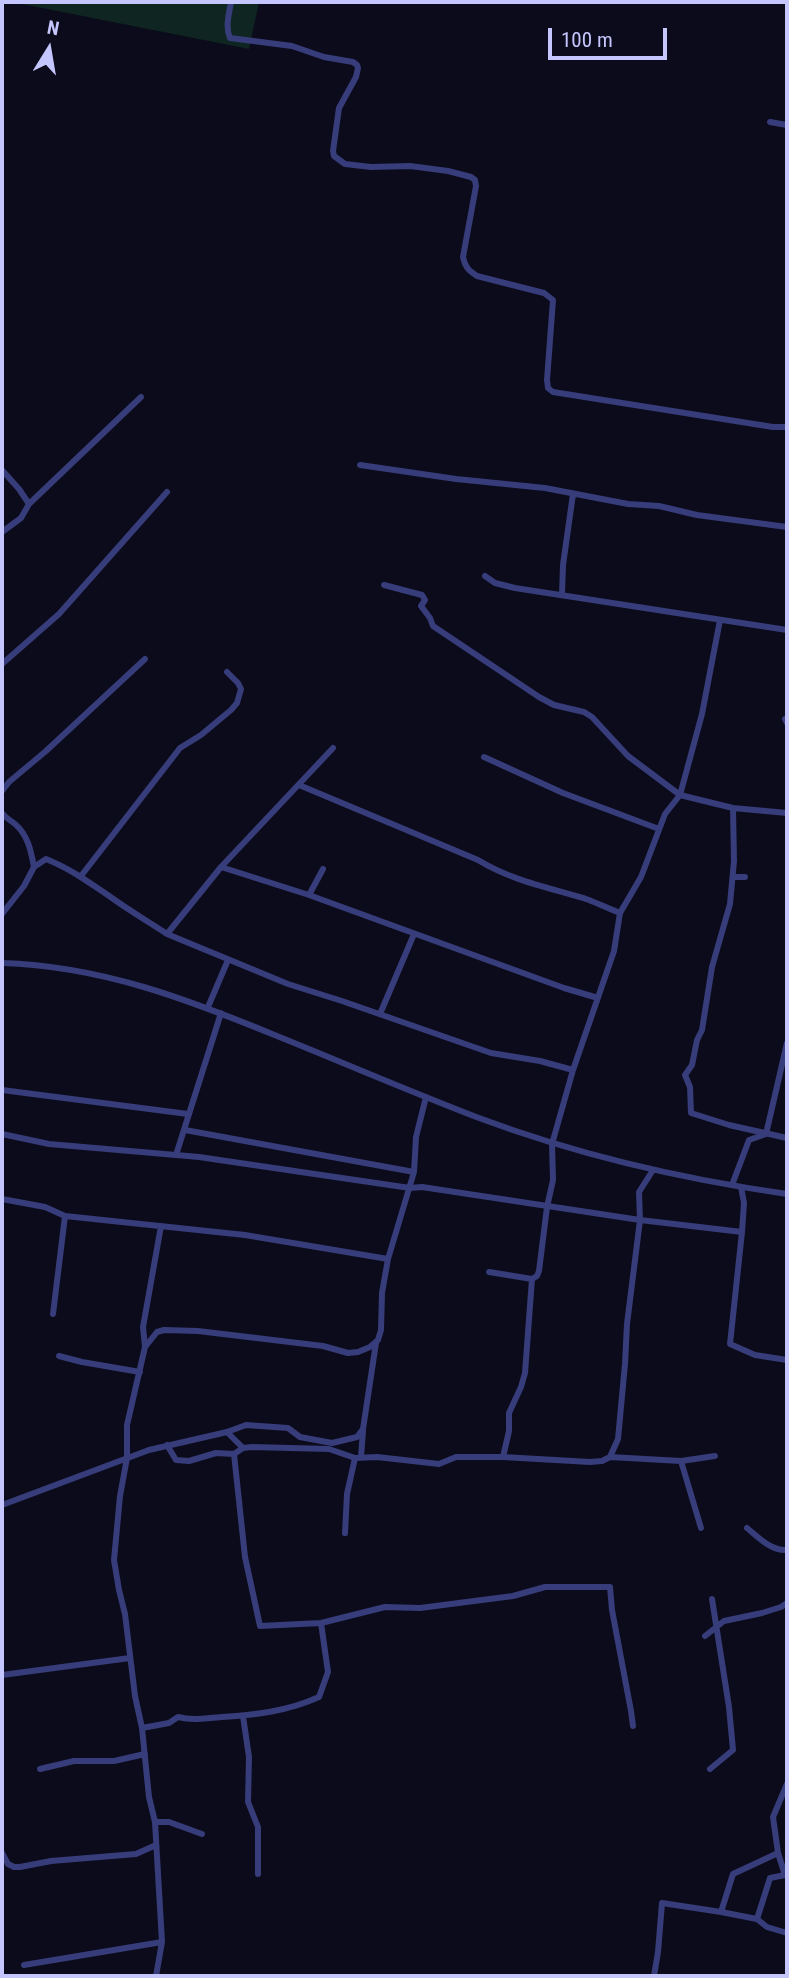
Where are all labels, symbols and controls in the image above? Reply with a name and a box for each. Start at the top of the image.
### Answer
north arrow [14,14,84,84]
scale bar [551,14,670,58]
text: N [45,15,61,40]
text: 100 m [561,28,613,52]

